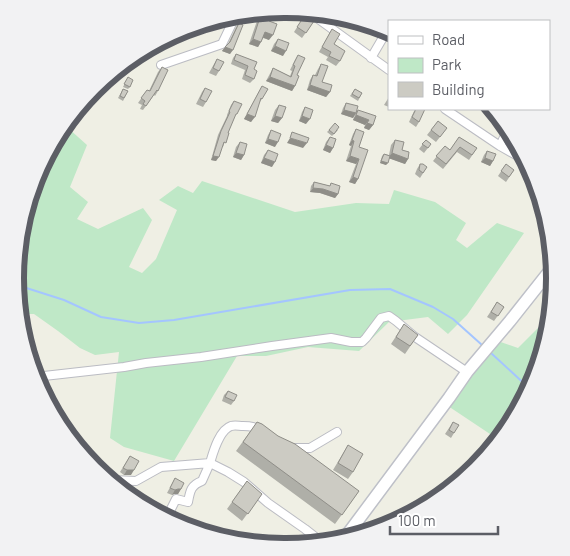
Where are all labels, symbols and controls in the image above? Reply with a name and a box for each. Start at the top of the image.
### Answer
legend [388,20,550,110]
text: Road [432,30,465,48]
text: Park [432,55,462,73]
text: Building [432,80,485,98]
scale bar [390,504,498,536]
text: 100 m [398,511,436,529]

